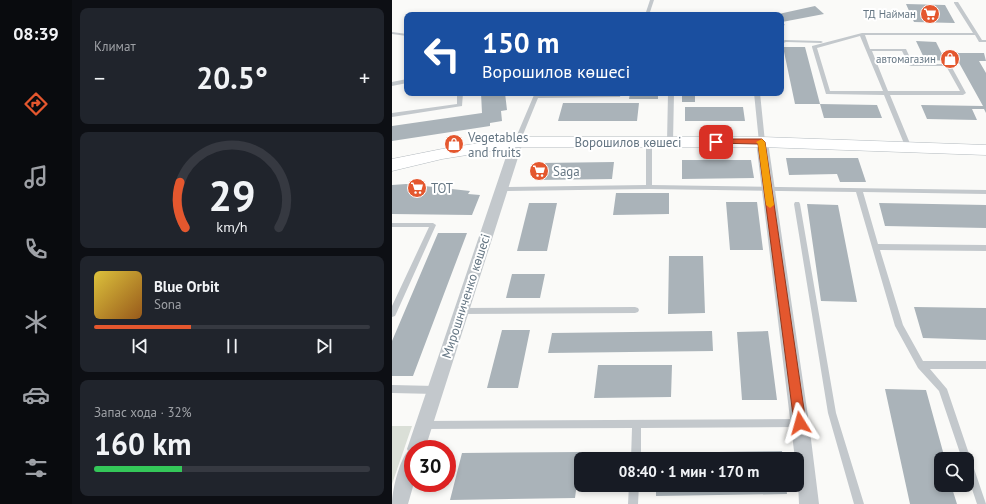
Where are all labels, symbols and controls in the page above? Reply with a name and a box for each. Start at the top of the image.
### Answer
supermarket icon: ТД Найман [919,3,941,25]
place label: ТД Найман [863,7,916,21]
text: 08:39 [13,22,59,45]
text: 150 m [482,24,559,61]
icon: left [416,28,468,80]
text: Климат [94,38,136,55]
shop icon: автомагазин [939,48,961,70]
place label: автомагазин [876,52,936,66]
text: 20.5° [196,58,268,97]
text: Ворошилов көшесі [482,60,630,83]
text: − [94,64,105,92]
text: + [359,64,370,92]
icon: directions [22,90,50,118]
pin [699,125,733,159]
place label: Vegetables and fruits [467,129,528,161]
icon: arrive [705,131,727,153]
shop icon: Vegetables and fruits [443,133,465,155]
street label: Ворошилов көшесі [574,134,682,151]
supermarket icon: Saga [528,160,550,182]
icon: music [22,163,50,191]
place label: Saga [553,163,580,180]
text: 29 [208,169,256,222]
supermarket icon: ТОТ [406,177,428,199]
place label: ТОТ [431,180,453,197]
text: km/h [216,217,248,236]
street label: Мирошниченко көшесі [438,232,494,360]
icon: phone [22,235,50,263]
text: Blue Orbit [154,277,219,296]
text: Sona [154,296,181,313]
icon: climate [22,308,50,336]
icon: previous [129,335,151,357]
icon: pause [221,335,243,357]
icon: next [313,335,335,357]
icon: car [22,381,50,409]
position arrow [779,402,821,444]
text: Запас хода · 32% [94,404,192,421]
text: 160 km [94,424,192,463]
speed limit sign: 30 [404,440,456,492]
map controls [934,452,974,492]
button: search [934,452,974,492]
icon: filters [22,454,50,482]
text: 08:40 · 1 мин · 170 m [619,462,759,481]

